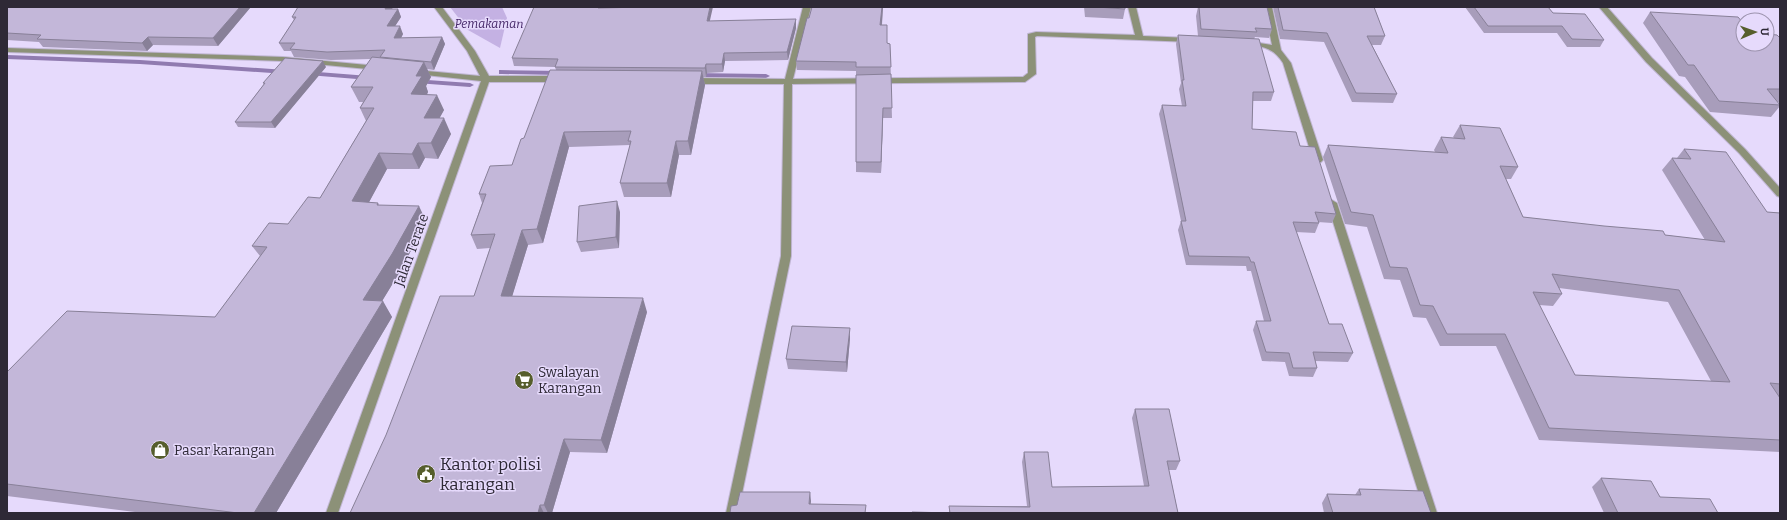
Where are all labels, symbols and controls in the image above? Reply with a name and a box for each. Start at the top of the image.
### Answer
north arrow [1735,12,1775,52]
park label: Pemakaman [454,17,524,31]
text: U [1758,27,1771,36]
street label: Jalan Terate [390,211,432,290]
place label: Swalayan Karangan [538,364,602,397]
supermarket icon: Swalayan Karangan [513,369,535,391]
shop icon: Pasar karangan [149,439,171,461]
place label: Pasar karangan [174,442,275,459]
place label: Kantor polisi karangan [440,454,541,495]
public building icon: Kantor polisi karangan [415,463,437,485]

